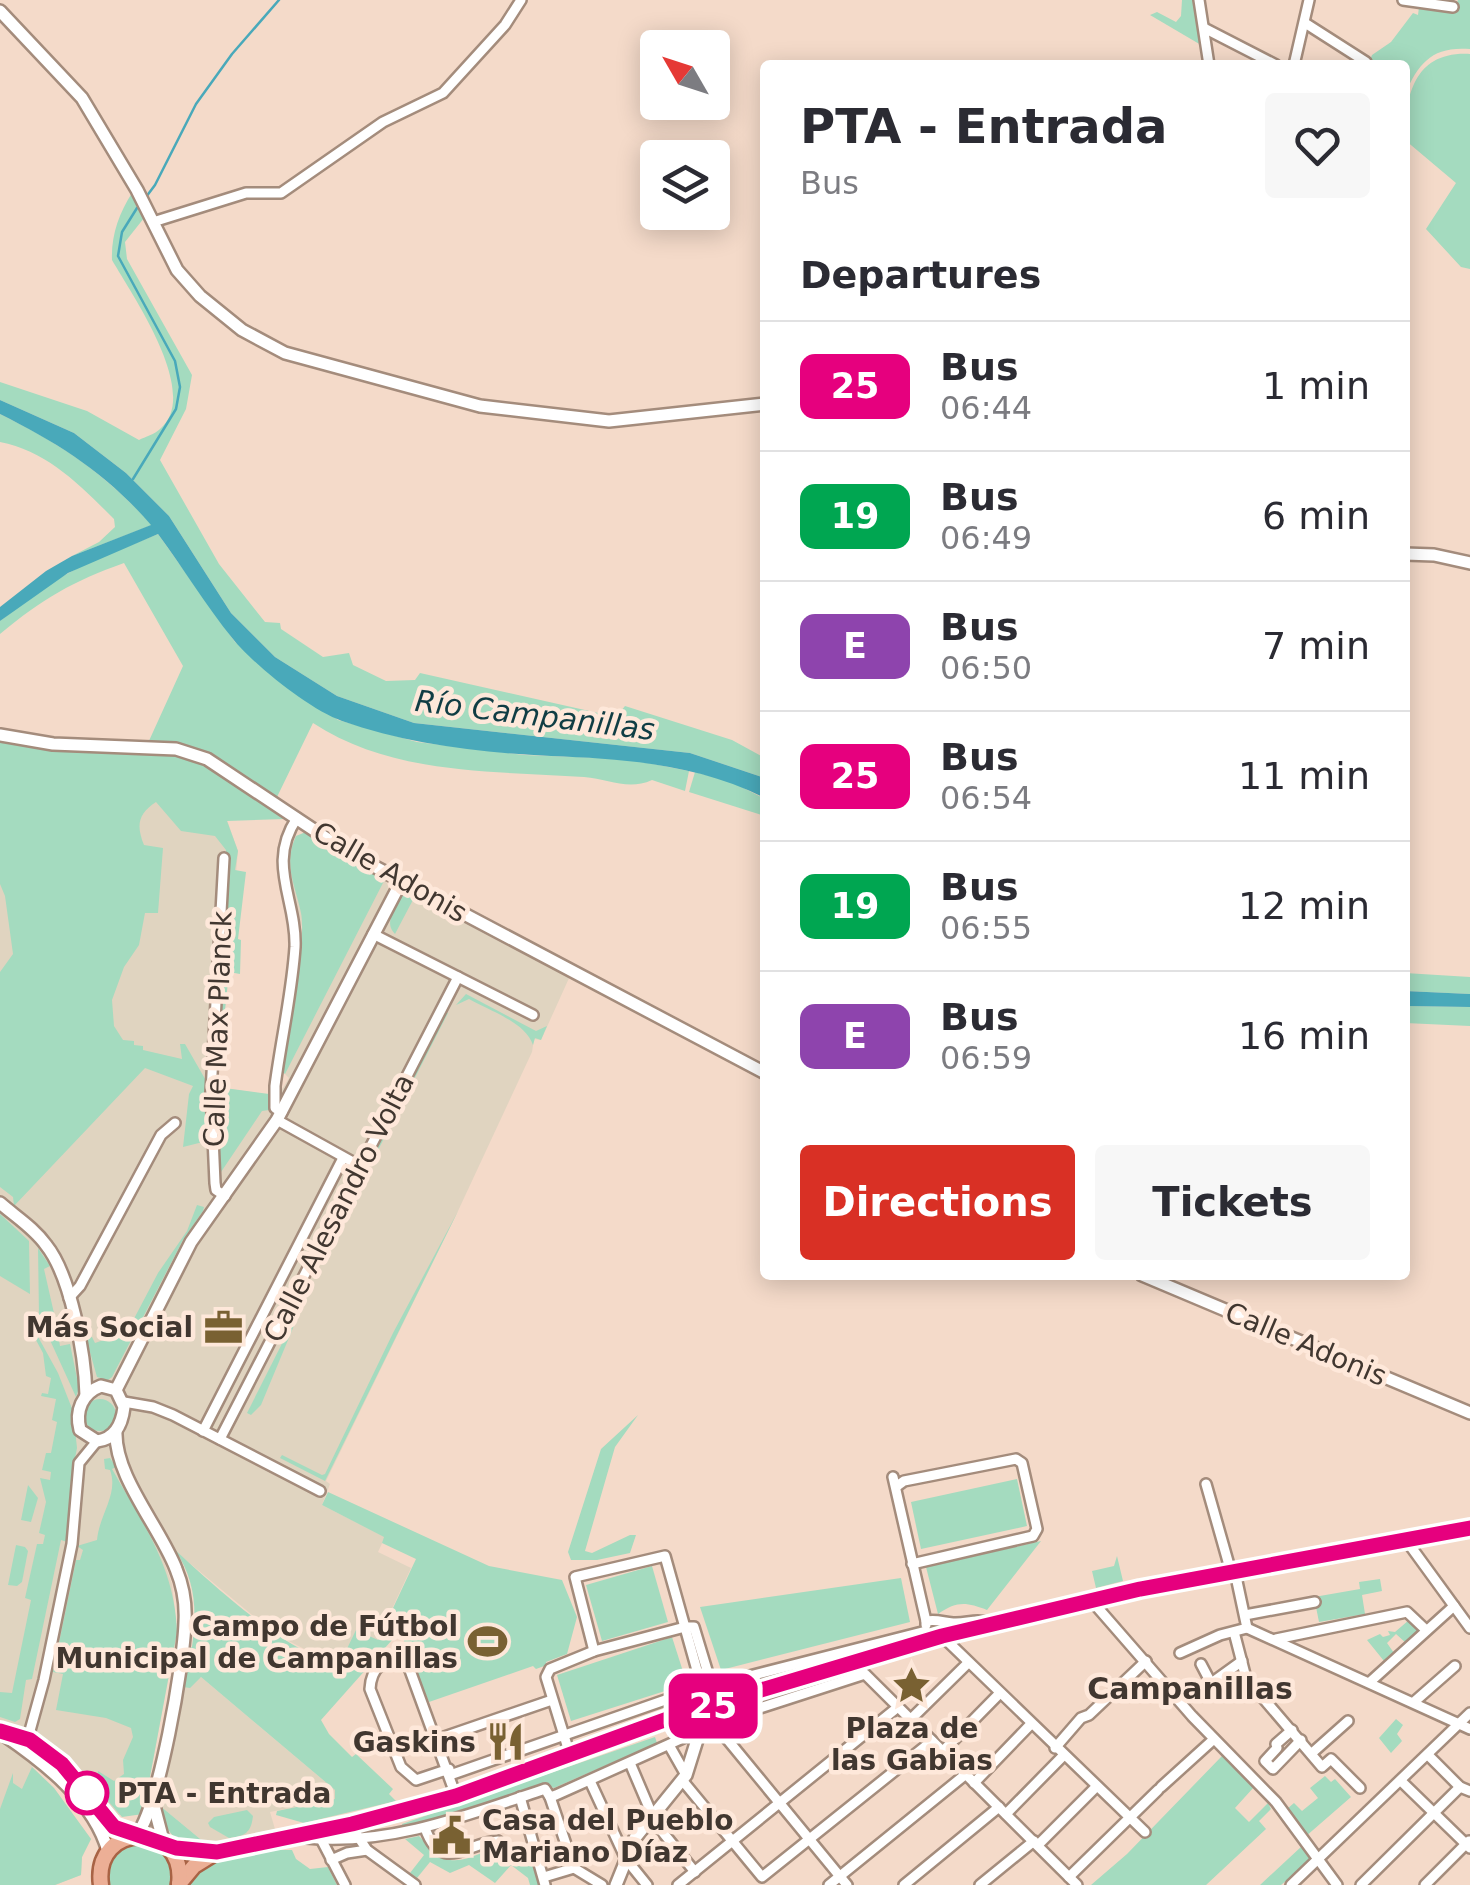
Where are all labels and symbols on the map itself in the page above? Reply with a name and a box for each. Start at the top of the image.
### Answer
north arrow [640,30,730,120]
water label: Río Campanillas [413,683,657,747]
street label: Calle Adonis [307,815,473,929]
street label: Calle Max Planck [197,910,239,1148]
street label: Calle Alesandro Volta [257,1068,421,1348]
street label: Calle Adonis [1220,1295,1392,1393]
office icon: Más Social [202,1306,244,1348]
place label: Más Social [26,1311,193,1344]
place label: Campo de Fútbol Municipal de Campanillas [56,1610,458,1675]
sports icon: Campo de Fútbol Municipal de Campanillas [467,1621,509,1663]
place icon: Plaza de las Gabias [891,1664,933,1706]
district label: Campanillas [1087,1671,1293,1706]
line badge: 25 [668,1674,758,1738]
place label: Plaza de las Gabias [831,1712,993,1777]
restaurant icon: Gaskins [485,1721,527,1763]
place label: Gaskins [353,1726,476,1759]
marker: PTA - Entrada [66,1772,108,1814]
place label: PTA - Entrada [117,1777,331,1810]
place label: Casa del Pueblo Mariano Díaz [482,1804,733,1869]
public building icon: Casa del Pueblo Mariano Díaz [431,1815,473,1857]

